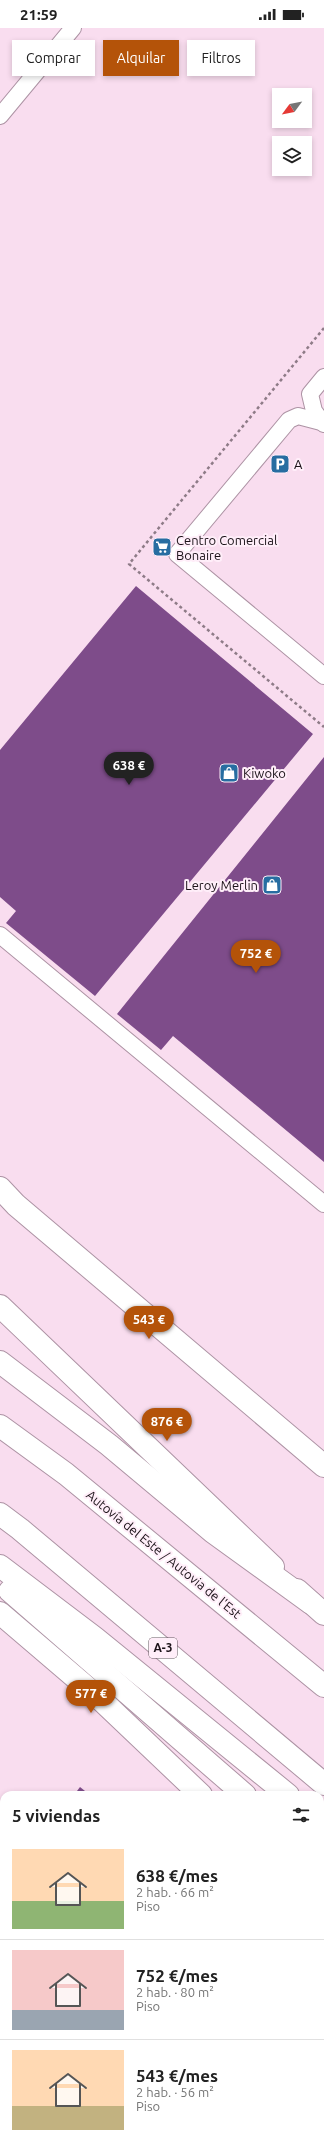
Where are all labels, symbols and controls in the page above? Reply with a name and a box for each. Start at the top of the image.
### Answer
text: 21:59 [20,6,58,23]
chip: Comprar [12,40,95,76]
chip: Alquilar [103,40,179,76]
chip: Filtros [187,40,255,76]
north arrow [272,88,312,128]
map controls [272,88,312,176]
button: layers [272,136,312,176]
parking icon: A [269,453,291,475]
place label: A [294,457,303,471]
place label: Centro Comercial Bonaire [176,533,278,562]
supermarket icon: Centro Comercial Bonaire [151,536,173,558]
pin: 638 € [101,752,157,786]
text: 638 € [113,758,145,772]
shop icon: Kiwoko [218,762,240,784]
place label: Kiwoko [243,766,286,780]
shop icon: Leroy Merlin [261,874,283,896]
place label: Leroy Merlin [185,878,258,892]
pin: 752 € [228,940,284,974]
text: 752 € [240,946,272,960]
pin: 543 € [121,1306,177,1340]
text: 543 € [133,1312,165,1326]
pin: 876 € [139,1408,195,1442]
text: 876 € [151,1414,183,1428]
street label: Autovía del Este / Autovia de l'Est [84,1487,244,1621]
road number: A-3 [149,1638,177,1658]
pin: 577 € [63,1680,119,1714]
text: 577 € [75,1686,107,1700]
icon: filters [290,1804,312,1826]
text: 5 viviendas [12,1806,100,1825]
icon: home [44,1865,92,1913]
text: 638 €/mes [136,1866,218,1885]
text: 2 hab. · 66 m² [136,1885,214,1899]
text: Piso [136,1899,160,1913]
icon: home [44,1966,92,2014]
text: 752 €/mes [136,1966,218,1985]
text: 2 hab. · 80 m² [136,1985,214,1999]
text: Piso [136,1999,160,2013]
icon: home [44,2066,92,2114]
text: 543 €/mes [136,2066,218,2085]
text: 2 hab. · 56 m² [136,2085,214,2099]
text: Piso [136,2099,160,2113]

